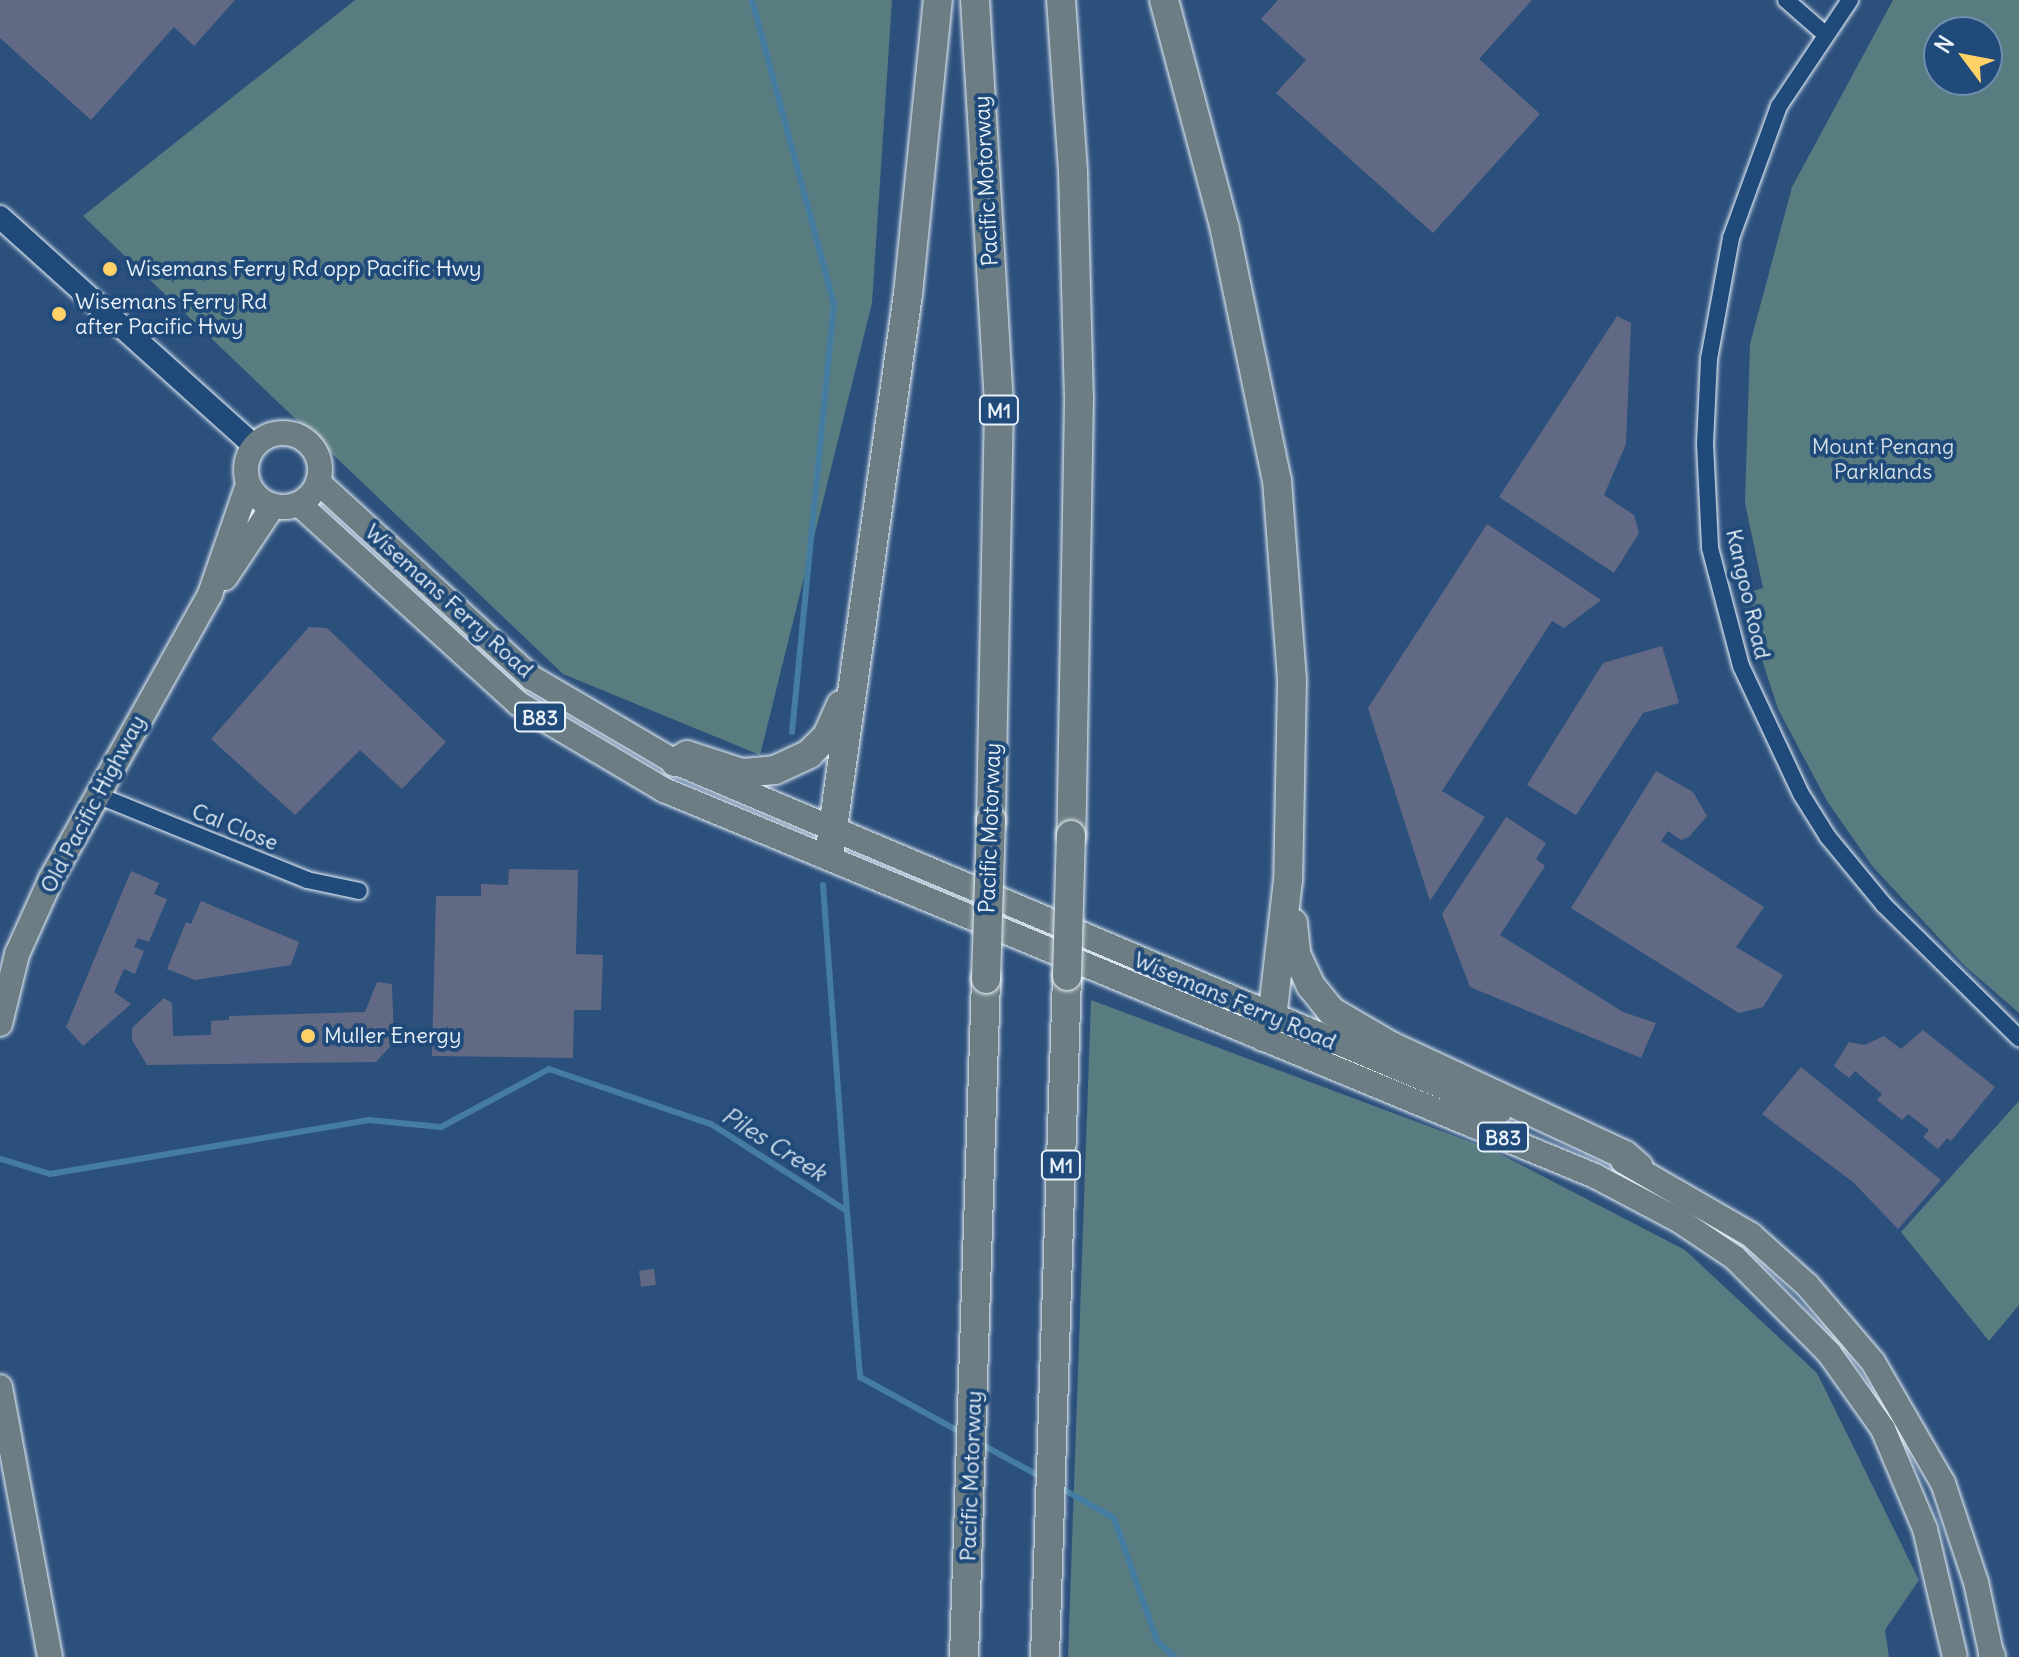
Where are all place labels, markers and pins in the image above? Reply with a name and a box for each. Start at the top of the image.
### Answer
place label: Wisemans Ferry Rd opp Pacific Hwy [126,256,482,282]
marker: Wisemans Ferry Rd opp Pacific Hwy [101,260,119,278]
place label: Wisemans Ferry Rd after Pacific Hwy [75,288,267,340]
marker: Wisemans Ferry Rd after Pacific Hwy [50,305,68,323]
place label: Muller Energy [324,1023,461,1049]
marker: Muller Energy [299,1027,317,1045]

